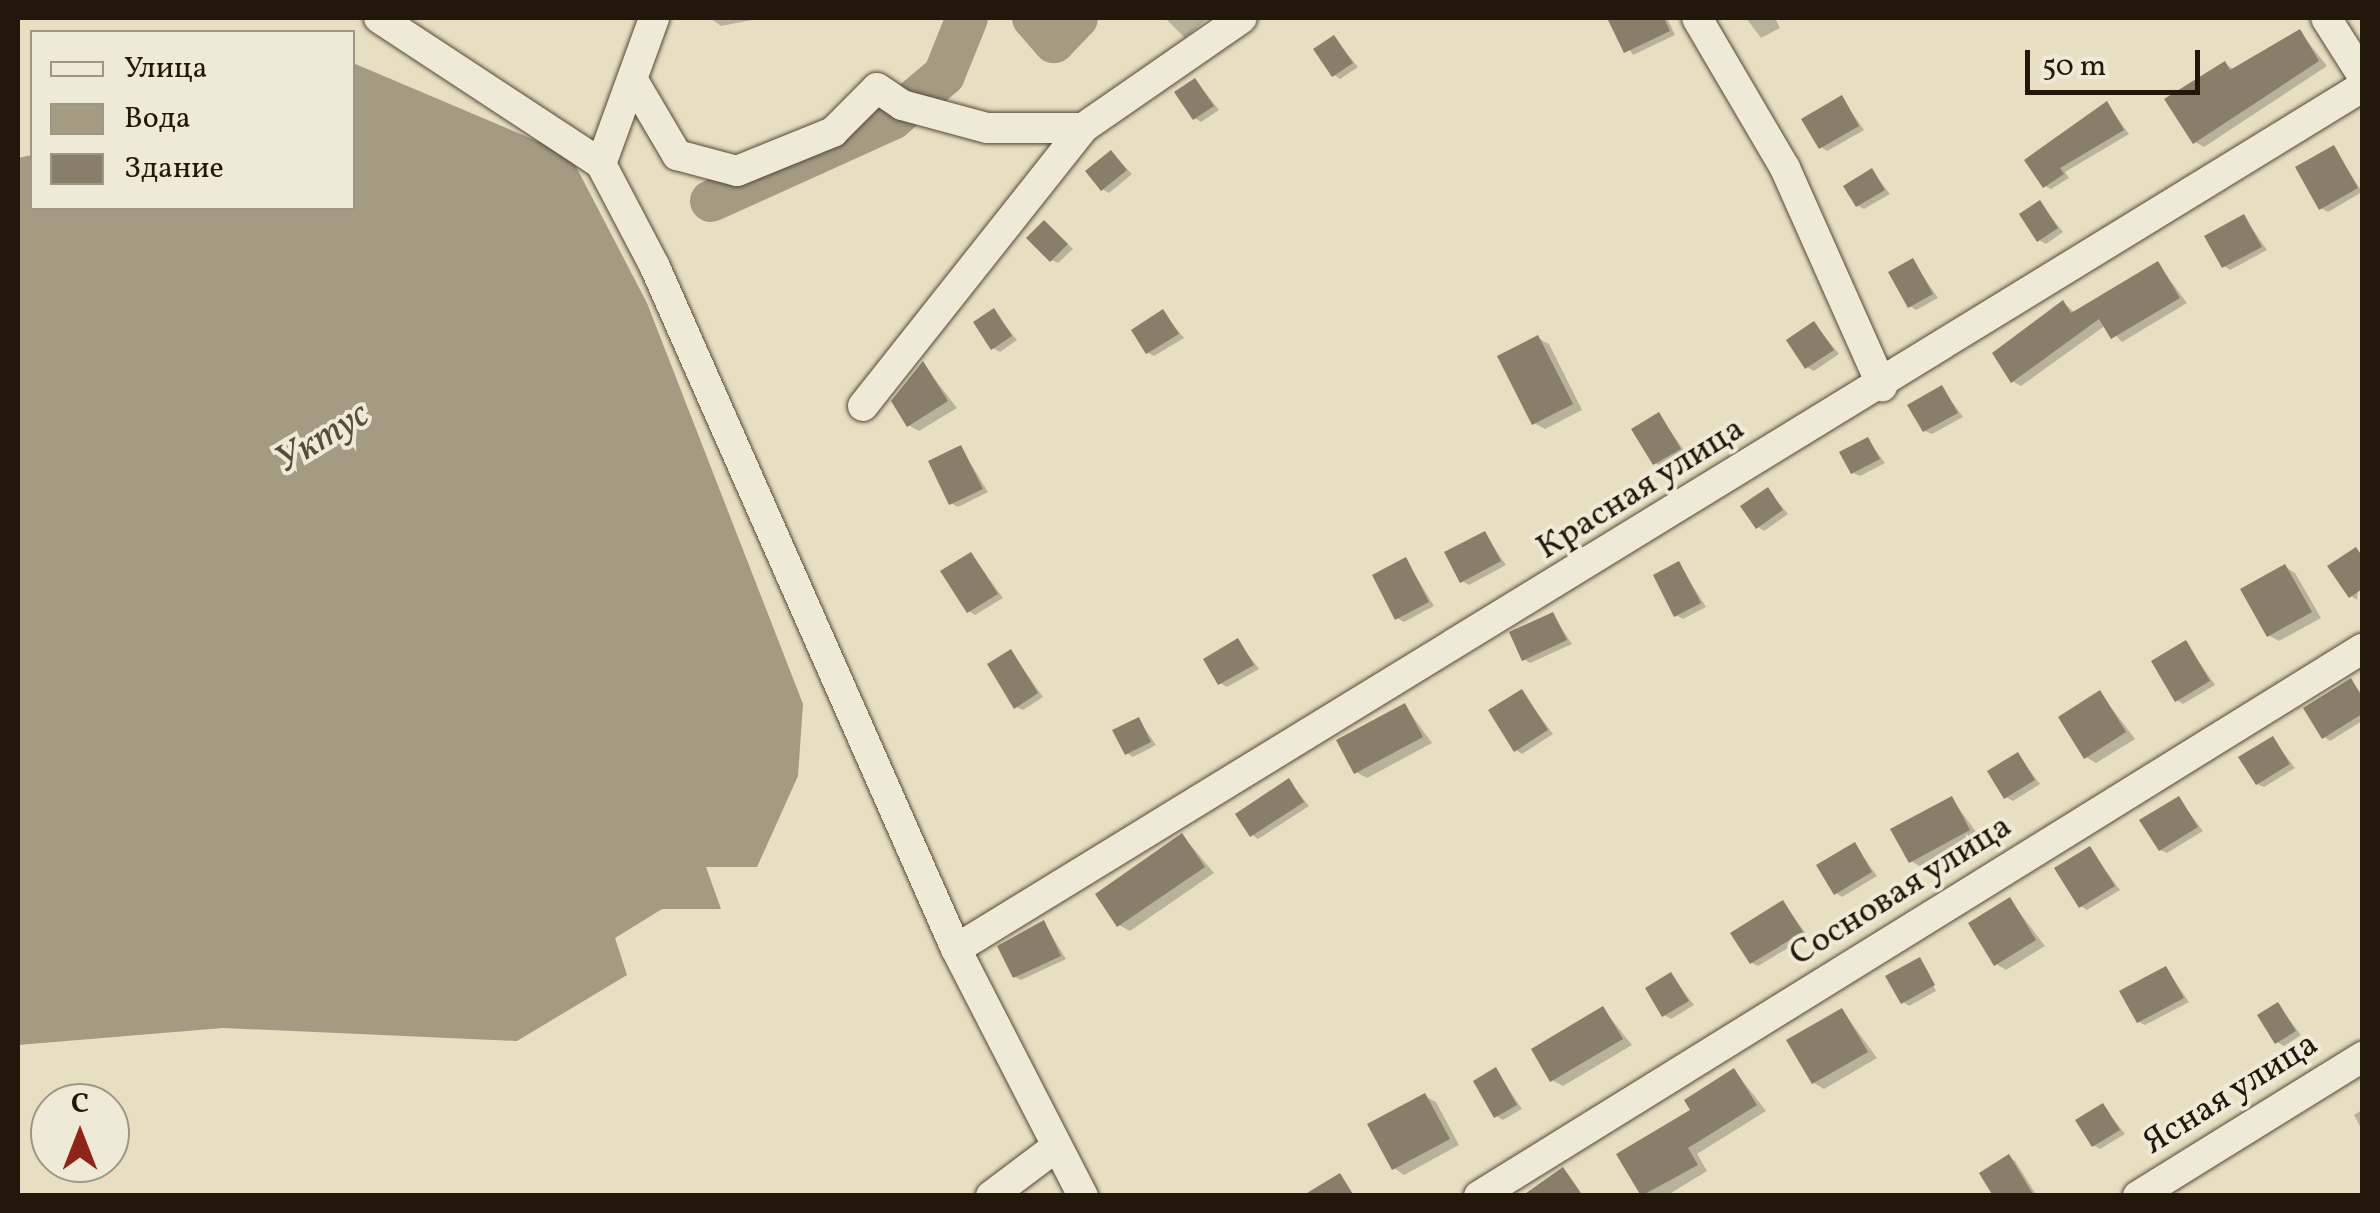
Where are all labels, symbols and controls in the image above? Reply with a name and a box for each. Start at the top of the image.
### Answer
legend [30,30,355,210]
scale bar [2030,30,2205,92]
text: 50 m [2042,46,2106,88]
text: Улица [124,48,207,90]
text: Вода [124,98,191,140]
text: Здание [124,148,224,190]
water label: Уктус [268,393,378,485]
street label: Красная улица [1529,408,1753,570]
street label: Сосновая улица [1782,806,2020,976]
street label: Ясная улица [2135,1023,2327,1165]
north arrow [30,1083,130,1183]
text: С [71,1085,89,1124]

